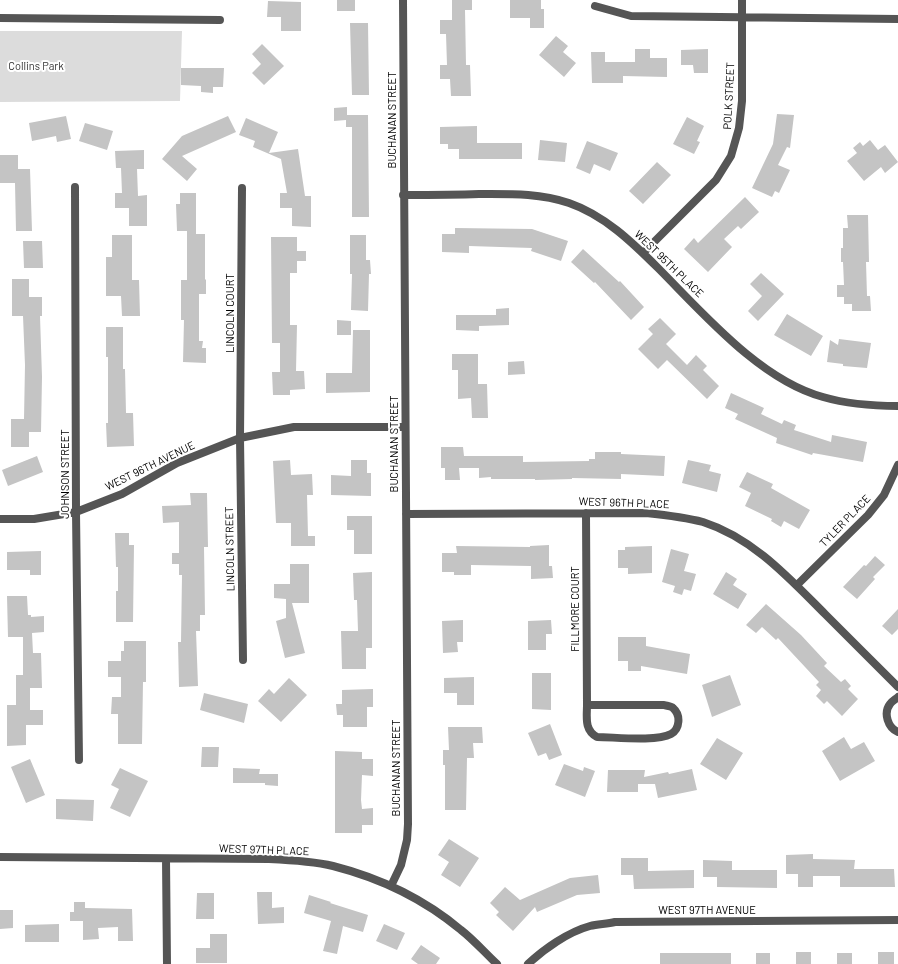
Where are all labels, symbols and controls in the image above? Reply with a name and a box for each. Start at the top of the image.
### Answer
park label: Collins Park [8,59,64,73]
street label: POLK STREET [721,62,737,130]
street label: BUCHANAN STREET [385,72,399,168]
street label: WEST 95TH PLACE [632,228,706,300]
street label: LINCOLN COURT [223,273,237,353]
street label: BUCHANAN STREET [387,396,401,492]
street label: JOHNSON STREET [58,429,72,519]
street label: WEST 96TH AVENUE [103,439,197,493]
street label: TYLER PLACE [817,492,873,550]
street label: WEST 96TH PLACE [578,495,670,511]
street label: LINCOLN STREET [223,507,237,591]
street label: FILLMORE COURT [568,566,582,652]
street label: BUCHANAN STREET [389,720,403,816]
street label: WEST 97TH PLACE [219,842,309,858]
street label: WEST 97TH AVENUE [658,903,756,917]

